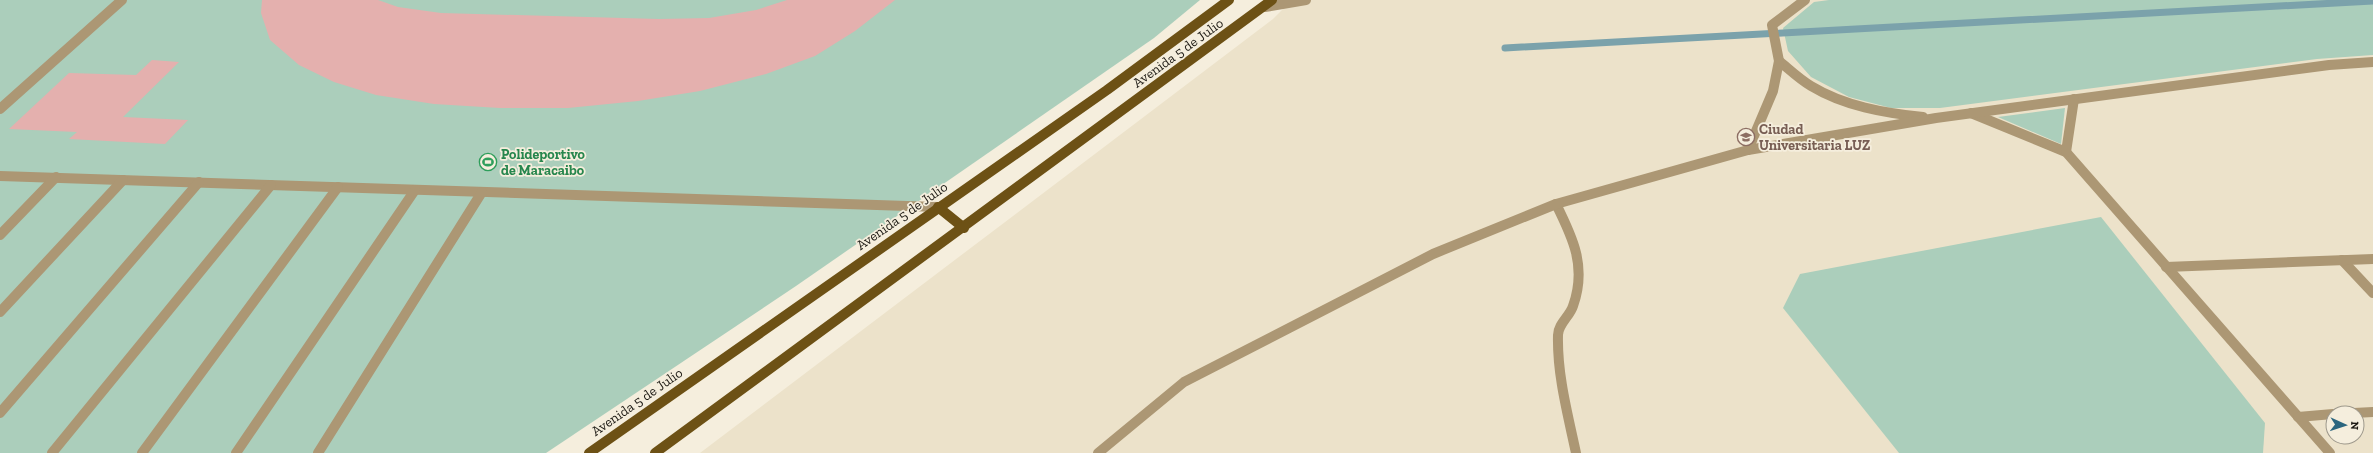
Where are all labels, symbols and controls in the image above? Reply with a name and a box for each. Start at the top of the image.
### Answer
street label: Avenida 5 de Julio [1129,14,1227,92]
place label: Ciudad Universitaria LUZ [1759,121,1870,154]
school or university icon: Ciudad Universitaria LUZ [1736,127,1756,147]
place label: Polideportivo de Maracaibo [501,146,586,179]
sports icon: Polideportivo de Maracaibo [478,152,498,172]
street label: Avenida 5 de Julio [853,178,951,254]
street label: Avenida 5 de Julio [588,364,686,440]
north arrow [2325,405,2365,445]
text: N [2348,421,2361,431]

